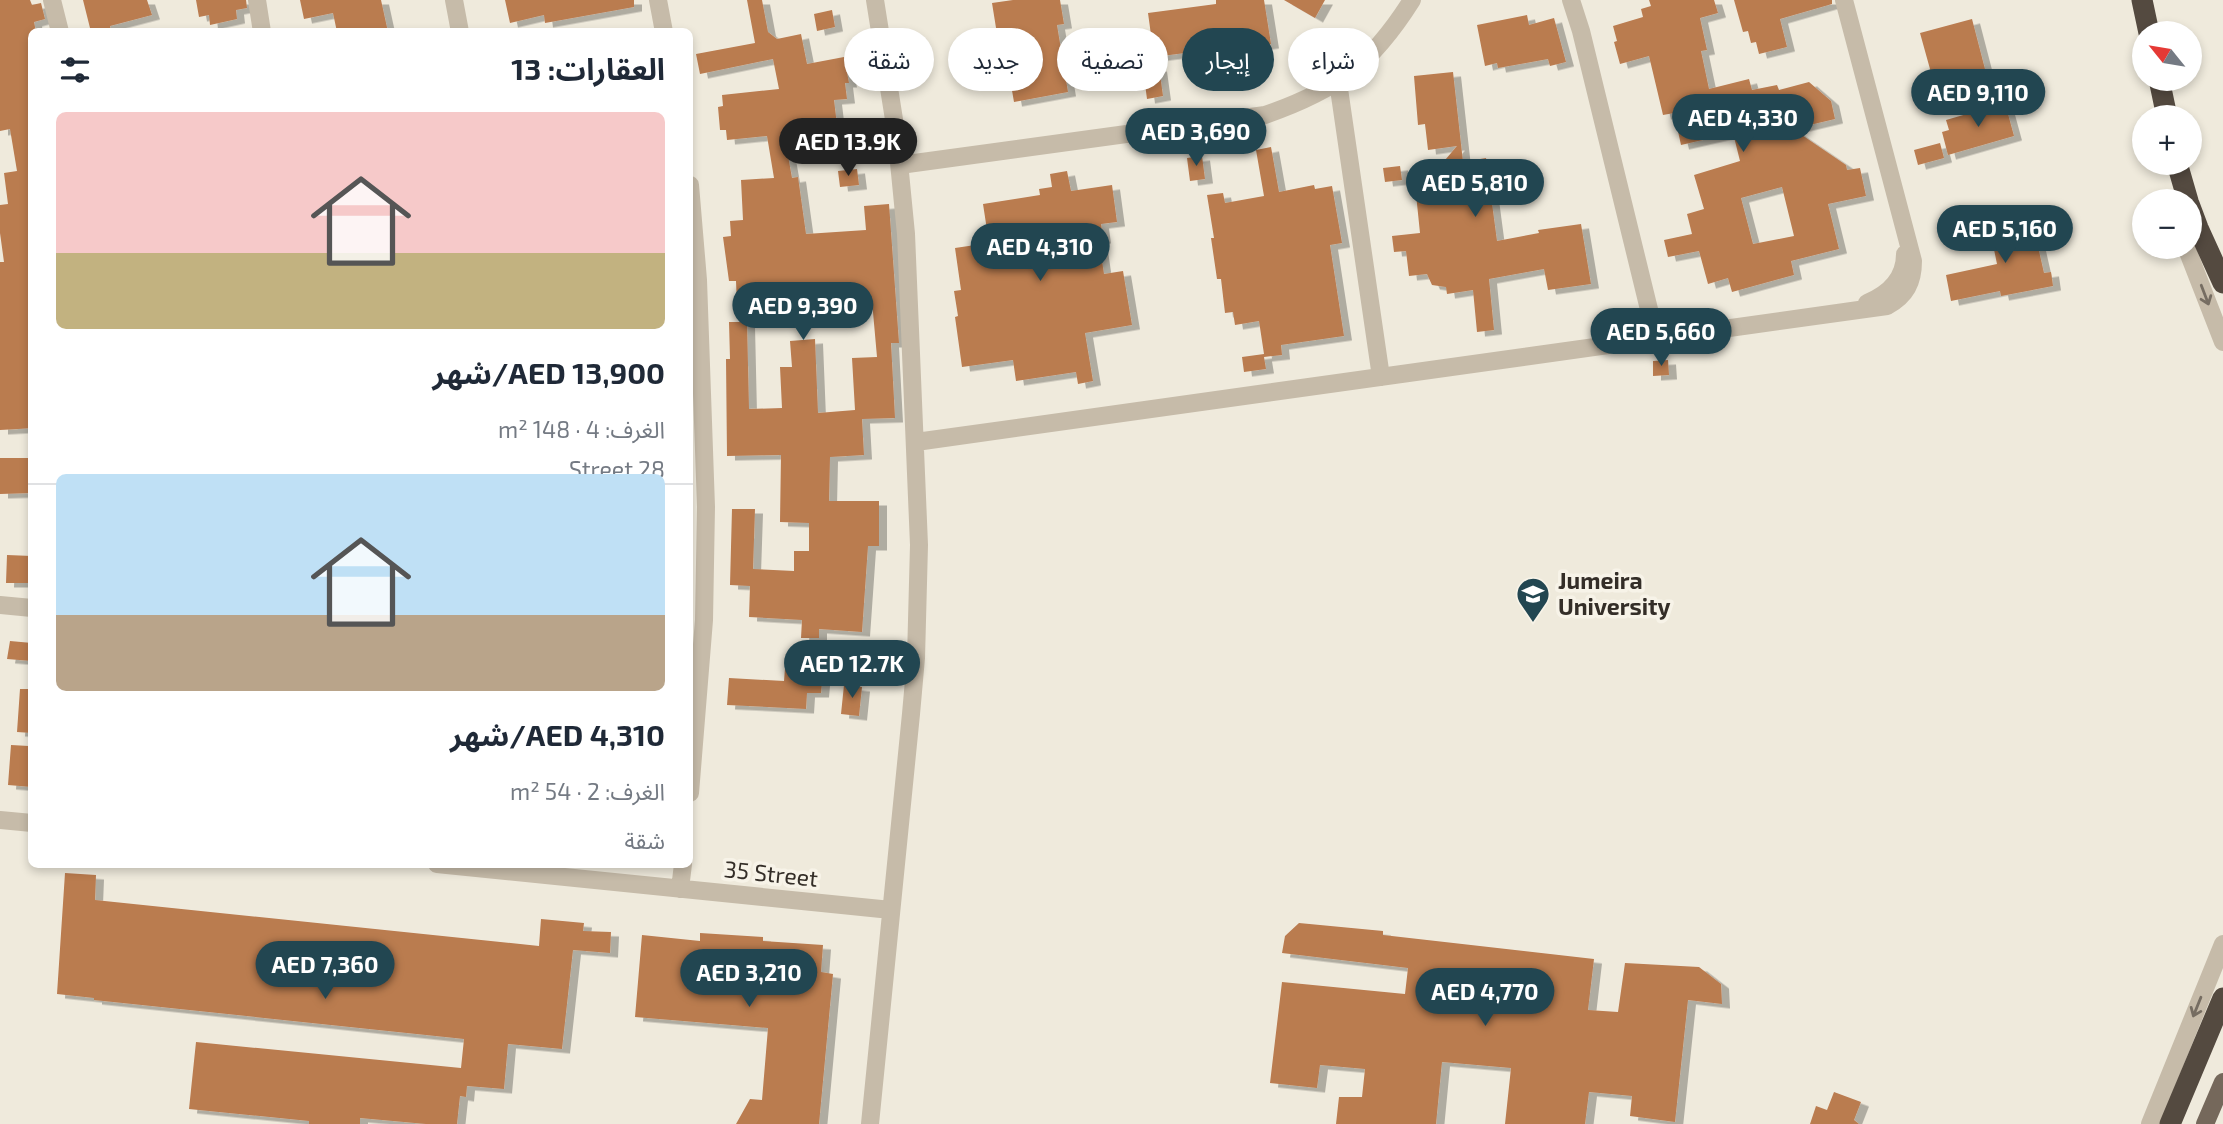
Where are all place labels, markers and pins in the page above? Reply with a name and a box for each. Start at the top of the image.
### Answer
pin: AED 9,110 [1898,69,2058,129]
pin: AED 4,330 [1663,94,1823,154]
pin: AED 3,690 [1116,108,1276,168]
pin: AED 13.9K [768,118,928,178]
pin: AED 5,810 [1395,160,1555,219]
pin: AED 5,160 [1925,205,2085,265]
pin: AED 4,310 [960,224,1120,283]
pin: AED 9,390 [723,282,883,342]
pin: AED 5,660 [1581,308,1741,368]
place label: Jumeira University [1558,566,1671,620]
school or university icon: Jumeira University [1514,575,1552,624]
pin: AED 12.7K [772,640,932,700]
pin: AED 7,360 [245,942,405,1001]
pin: AED 3,210 [669,950,829,1009]
pin: AED 4,770 [1405,968,1565,1028]

